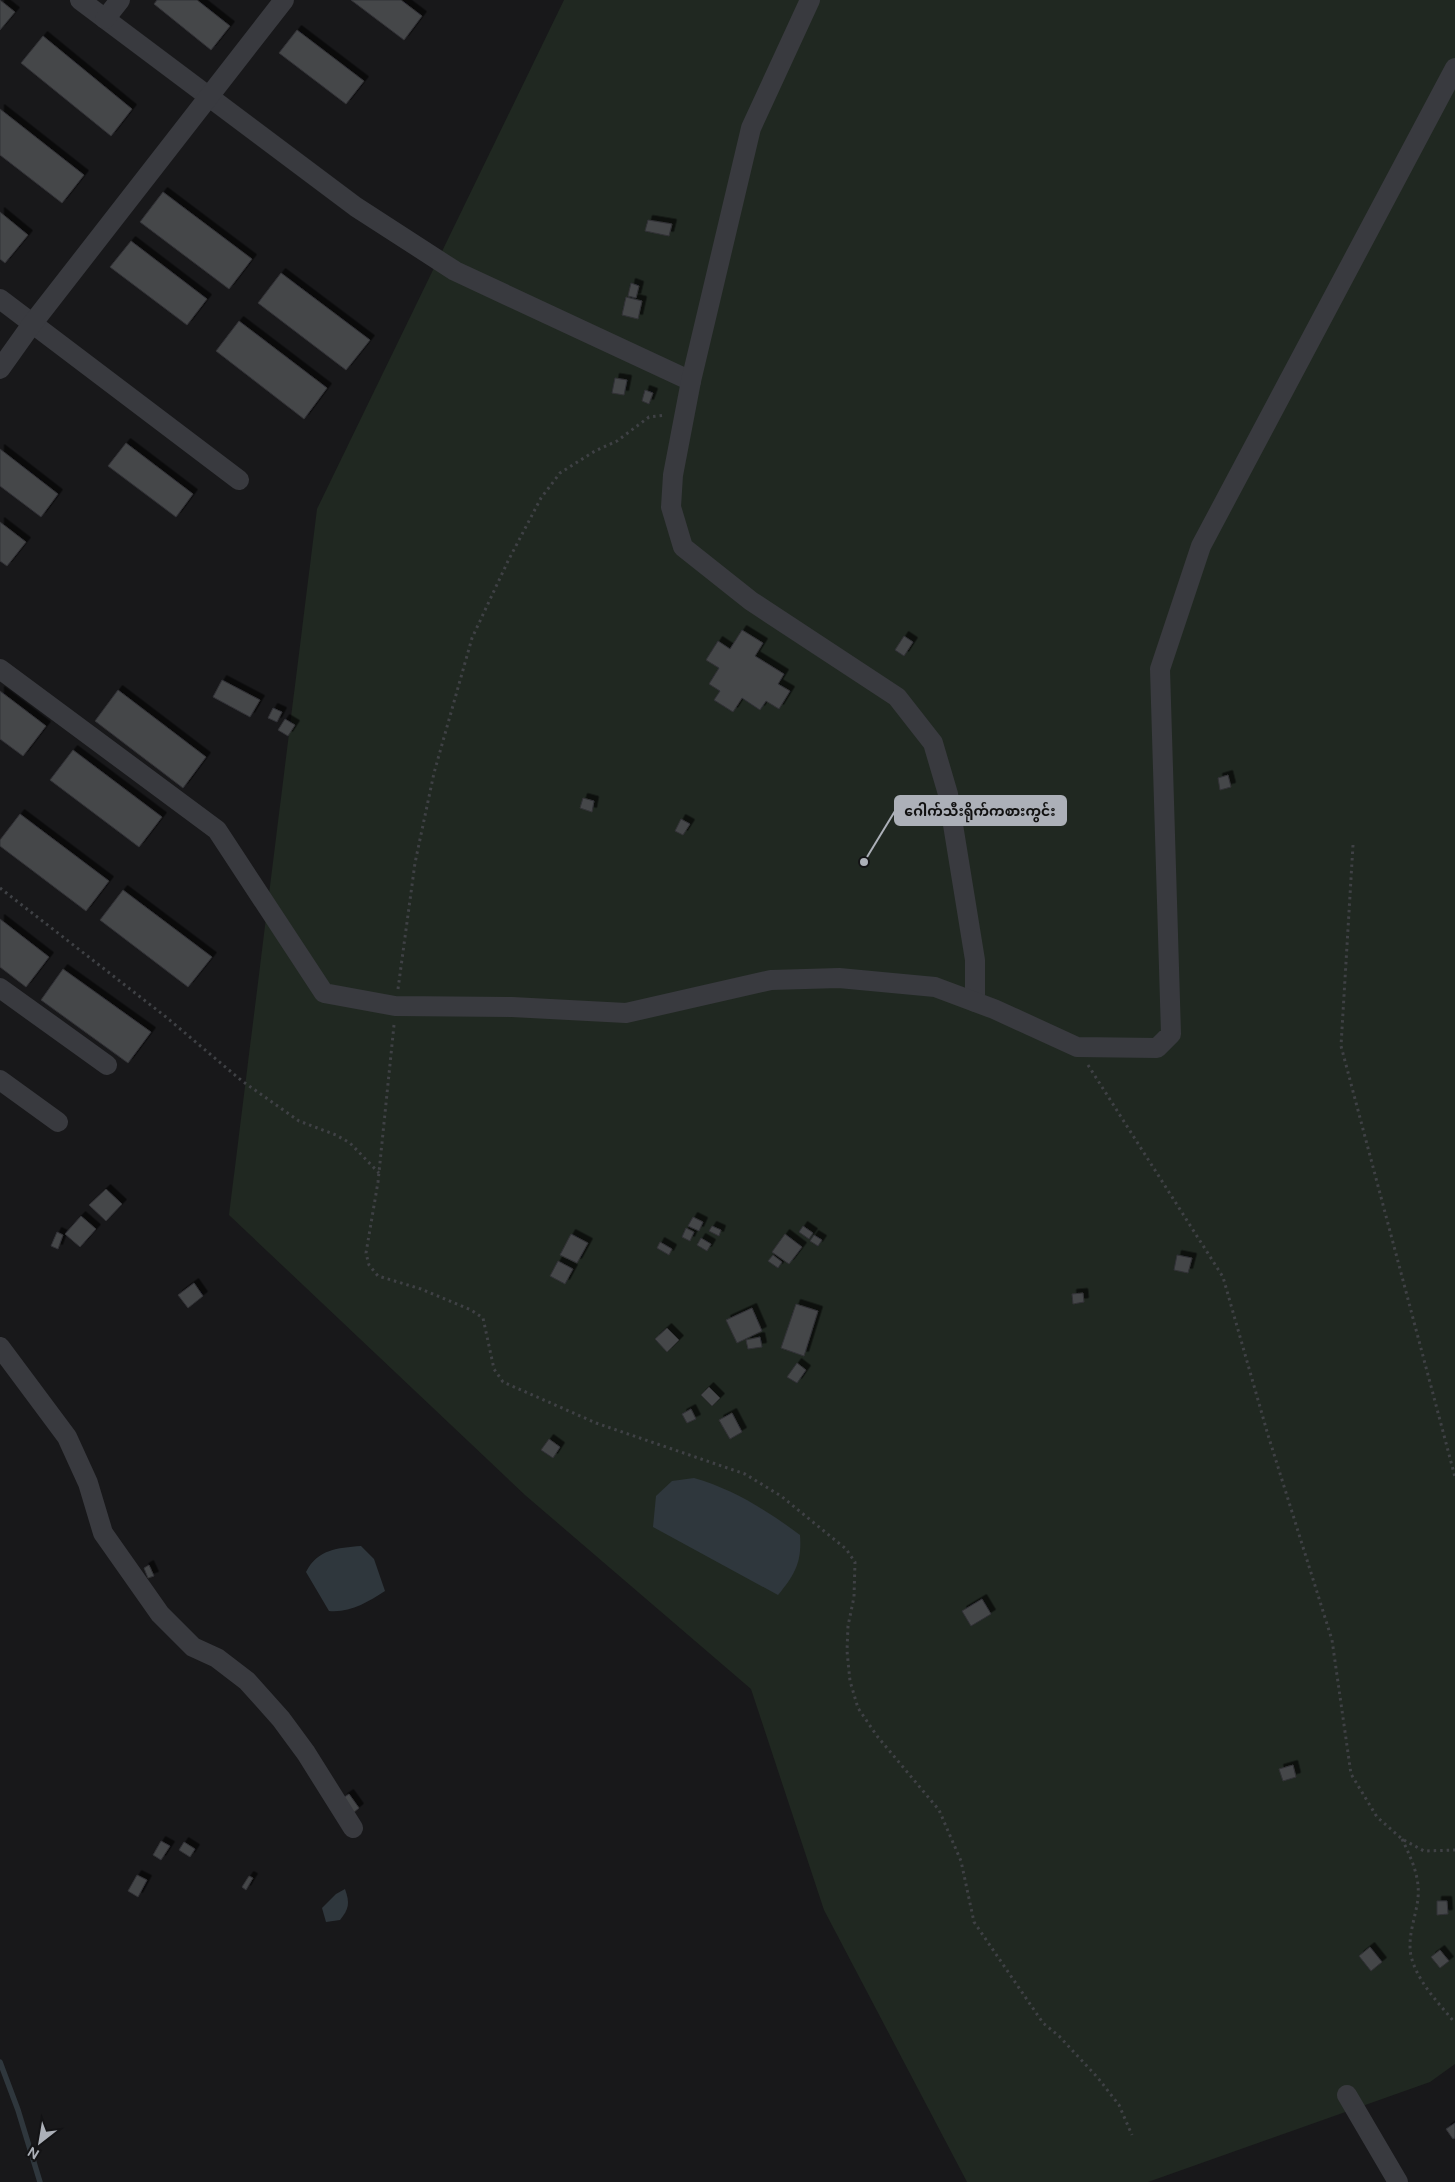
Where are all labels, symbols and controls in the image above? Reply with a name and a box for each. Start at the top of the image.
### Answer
callout: ဂေါက်သီးရိုက်ကစားကွင်း [895,796,1066,825]
text: ဂေါက်သီးရိုက်ကစားကွင်း [904,801,1056,823]
north arrow [15,2117,65,2167]
text: N [24,2143,42,2163]

